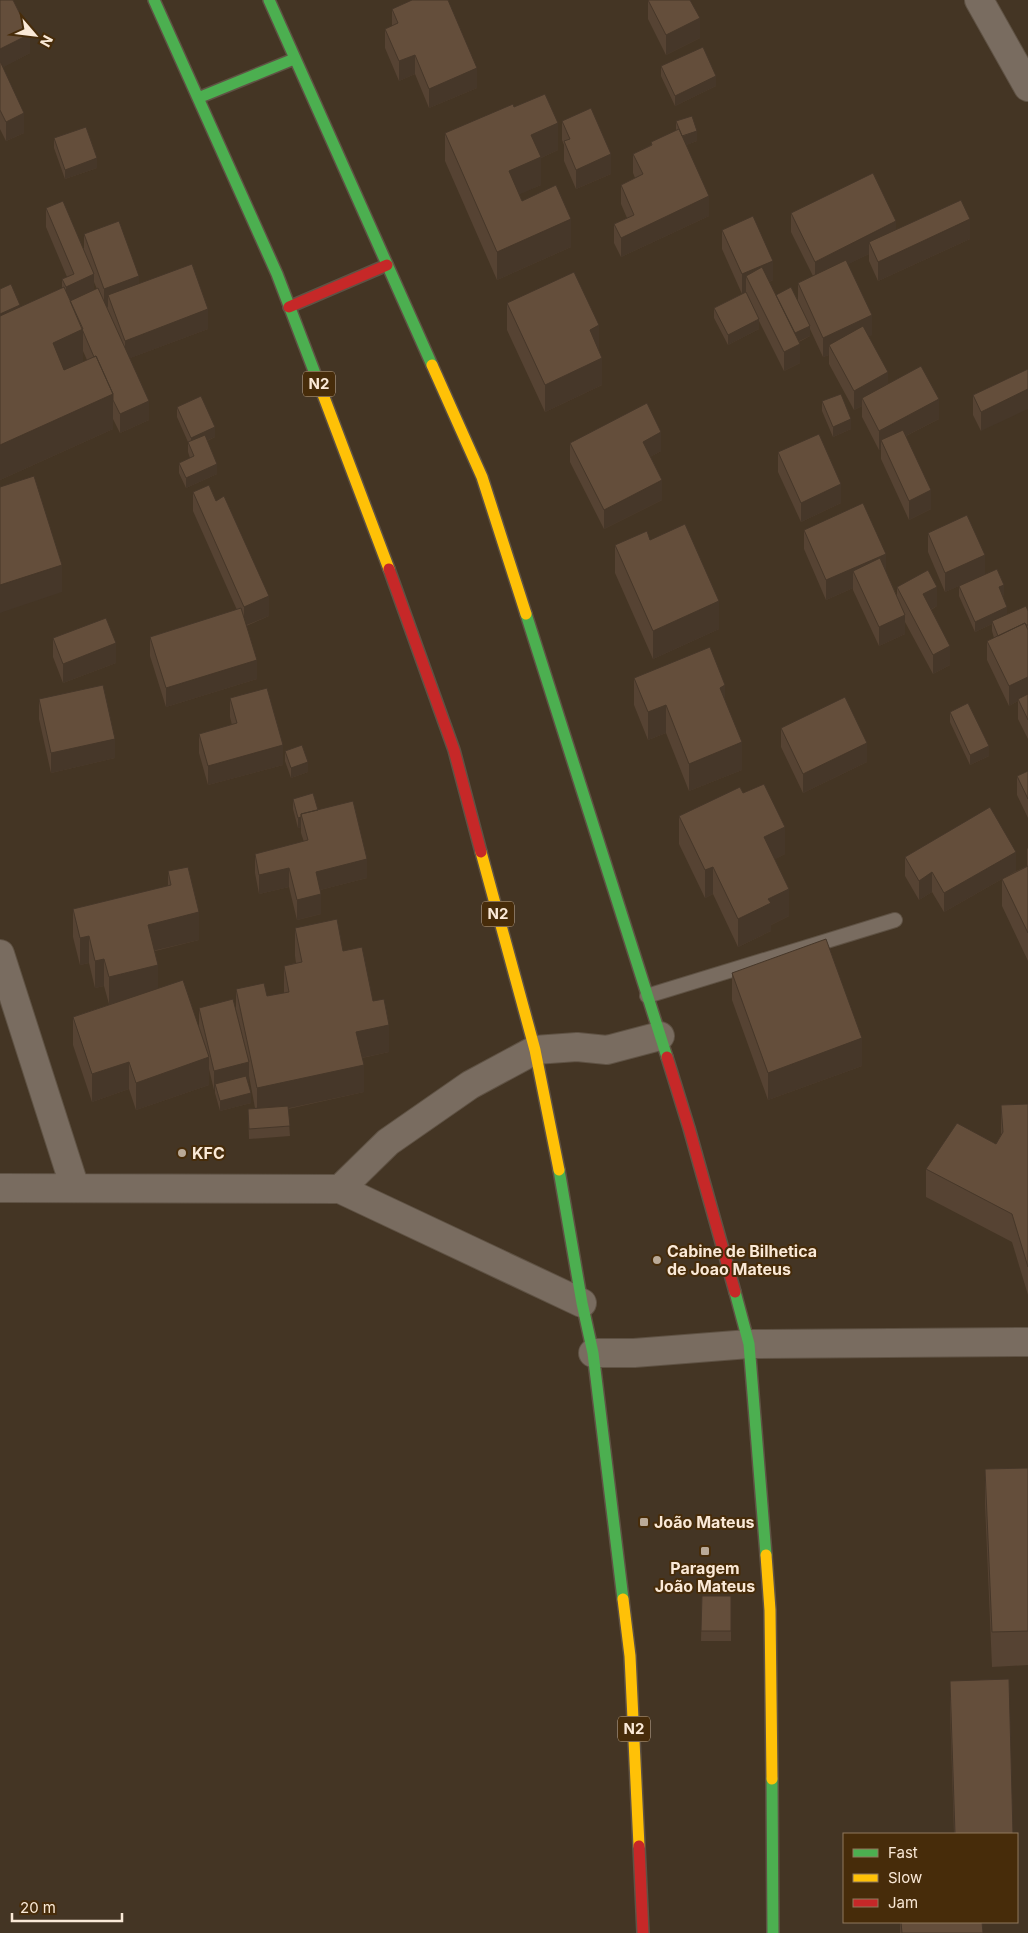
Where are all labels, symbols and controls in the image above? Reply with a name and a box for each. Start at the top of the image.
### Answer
north arrow [10,10,60,60]
text: N [37,33,57,50]
road number: N2 [303,372,335,396]
road number: N2 [482,902,514,926]
place label: KFC [192,1143,225,1163]
marker: KFC [176,1147,188,1159]
place label: Cabine de Bilhetica de Joao Mateus [667,1241,817,1279]
marker: Cabine de Bilhetica de Joao Mateus [651,1254,663,1266]
place label: João Mateus [654,1512,755,1532]
marker: João Mateus [638,1516,650,1528]
marker: Paragem João Mateus [699,1545,711,1557]
place label: Paragem João Mateus [655,1558,755,1596]
road number: N2 [618,1716,650,1742]
legend [843,1833,1018,1923]
text: Fast [888,1843,918,1862]
text: Slow [888,1868,922,1887]
scale bar [12,1890,122,1922]
text: Jam [888,1893,918,1912]
text: 20 m [20,1898,56,1917]

